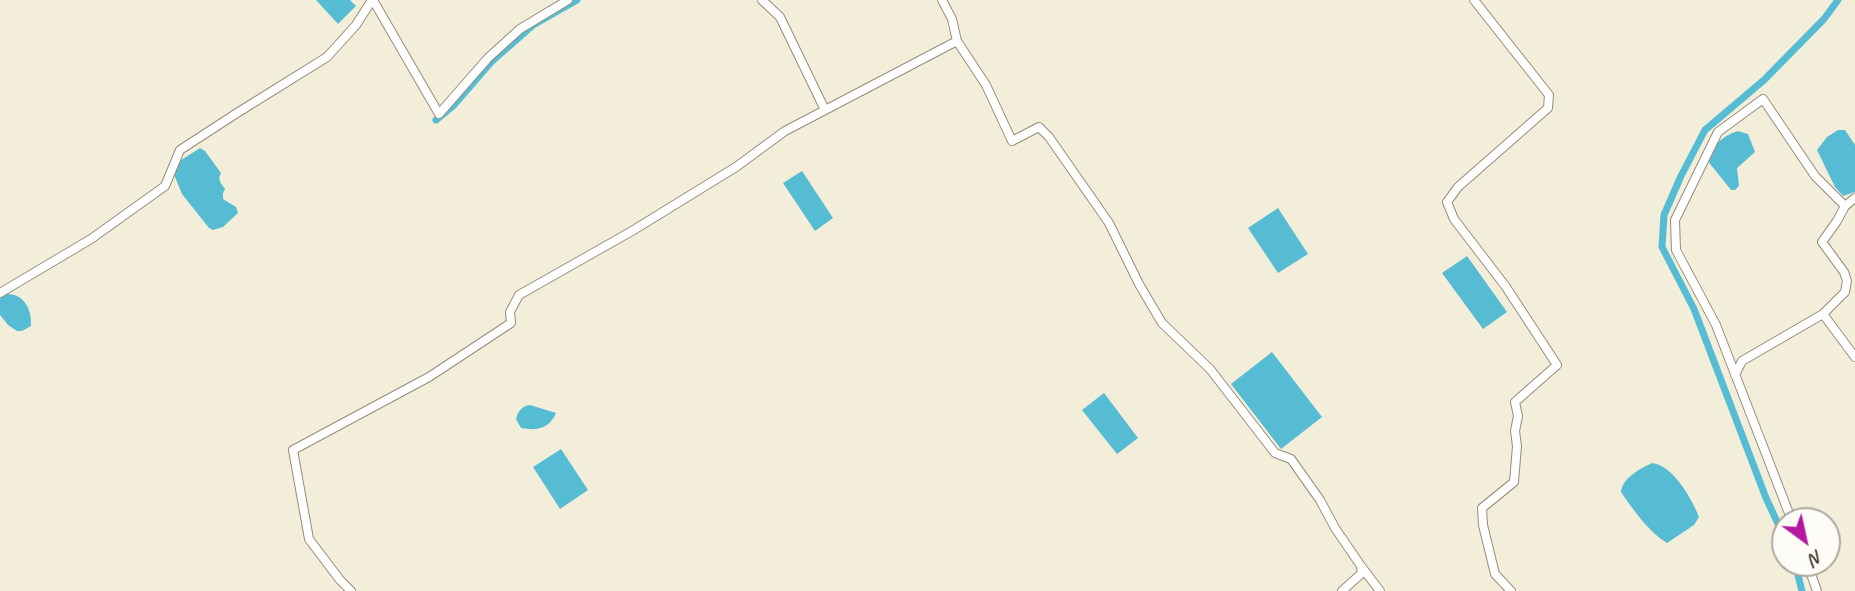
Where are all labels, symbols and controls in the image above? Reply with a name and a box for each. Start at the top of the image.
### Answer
north arrow [1771,507,1841,577]
text: N [1805,545,1828,571]

